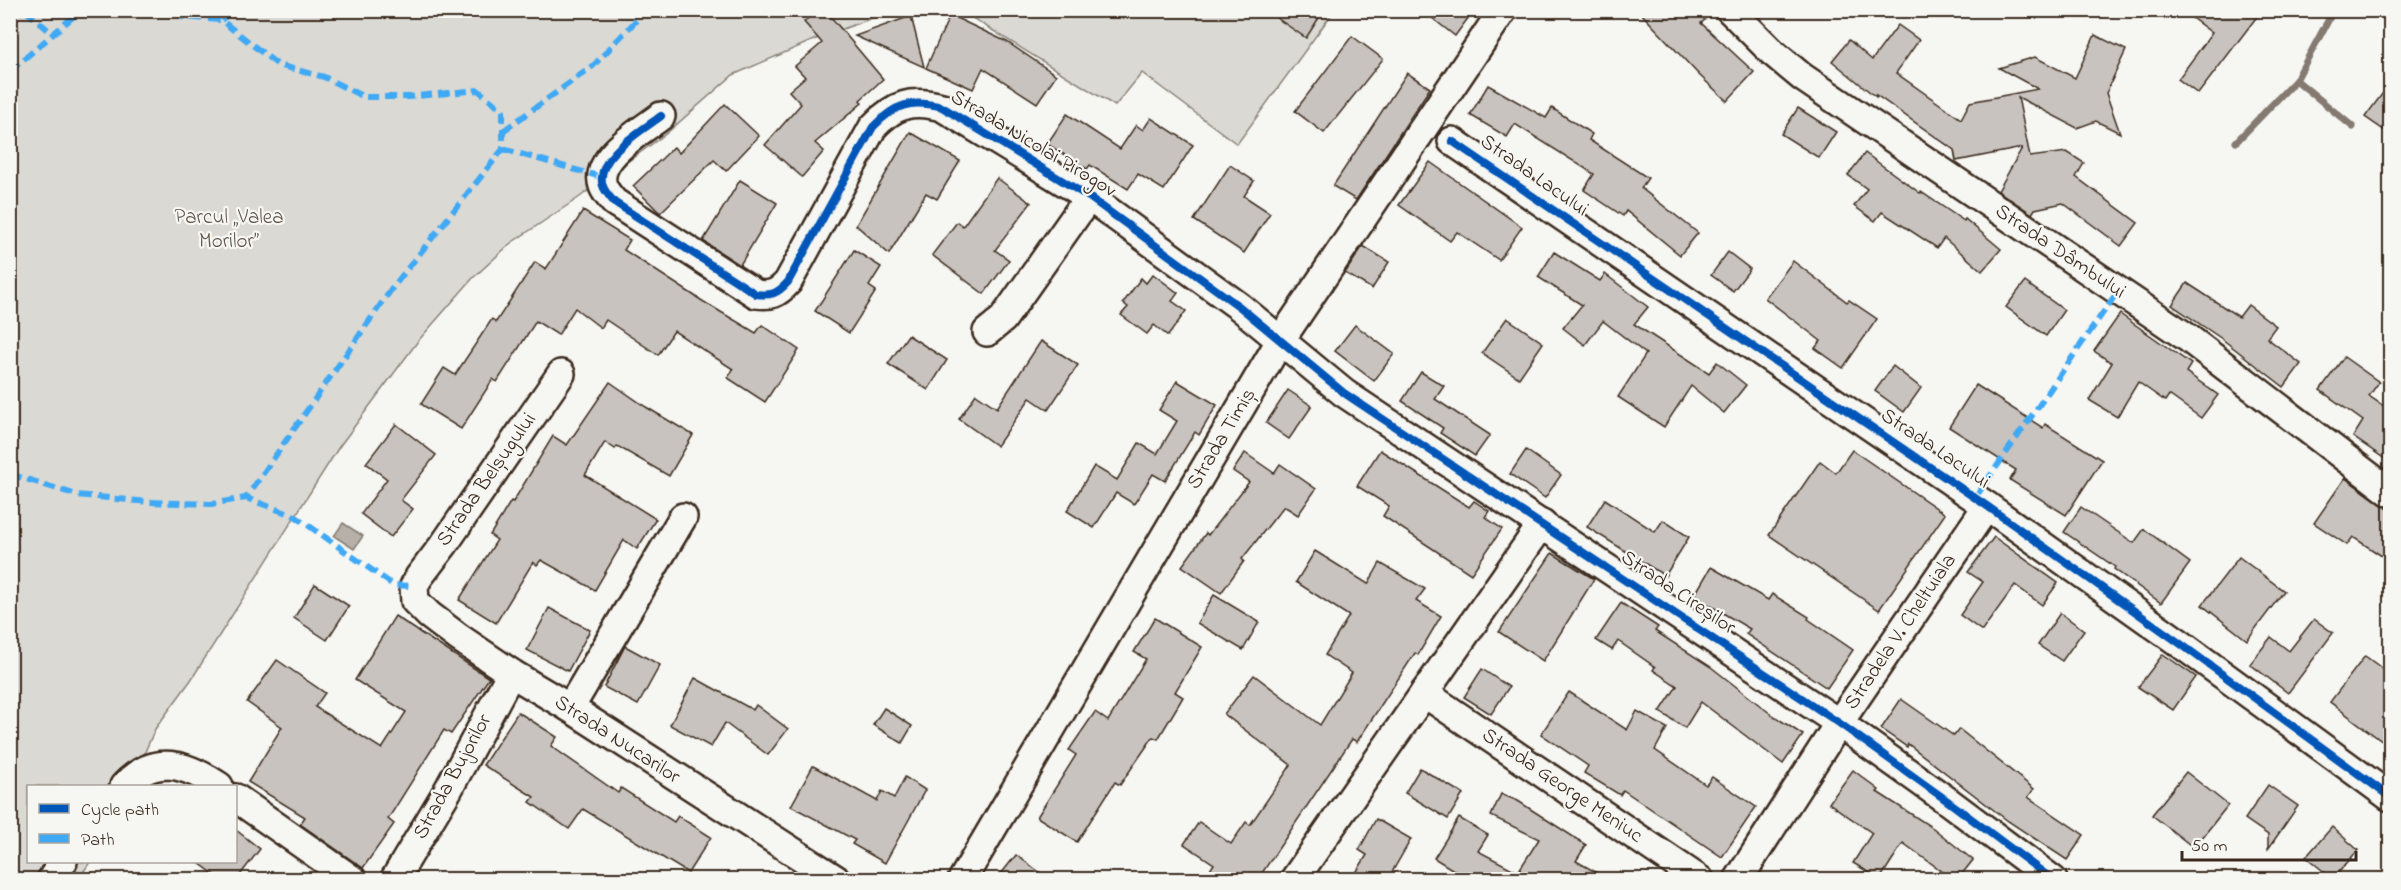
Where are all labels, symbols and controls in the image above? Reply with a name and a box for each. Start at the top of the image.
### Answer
street label: Strada Nicolai Pirogov [943,83,1122,208]
street label: Strada Lacului [1474,127,1594,225]
street label: Strada Dâmbului [1989,197,2131,307]
park label: Parcul „Valea Morilor” [174,203,284,257]
street label: Strada Timiș [1180,383,1264,495]
street label: Strada Lacului [1874,401,1996,497]
street label: Strada Belșugului [430,407,546,554]
street label: Strada Cireșilor [1614,543,1742,643]
street label: Stradela V. Cheltuiala [1838,548,1964,716]
street label: Strada Nucarilor [548,688,686,792]
street label: Strada Bujorilor [406,708,500,845]
street label: Strada George Meniuc [1474,721,1649,853]
legend [27,785,237,863]
text: Cycle path [81,798,159,824]
scale bar [2182,824,2356,862]
text: Path [81,828,115,854]
text: 50 m [2191,834,2228,860]

